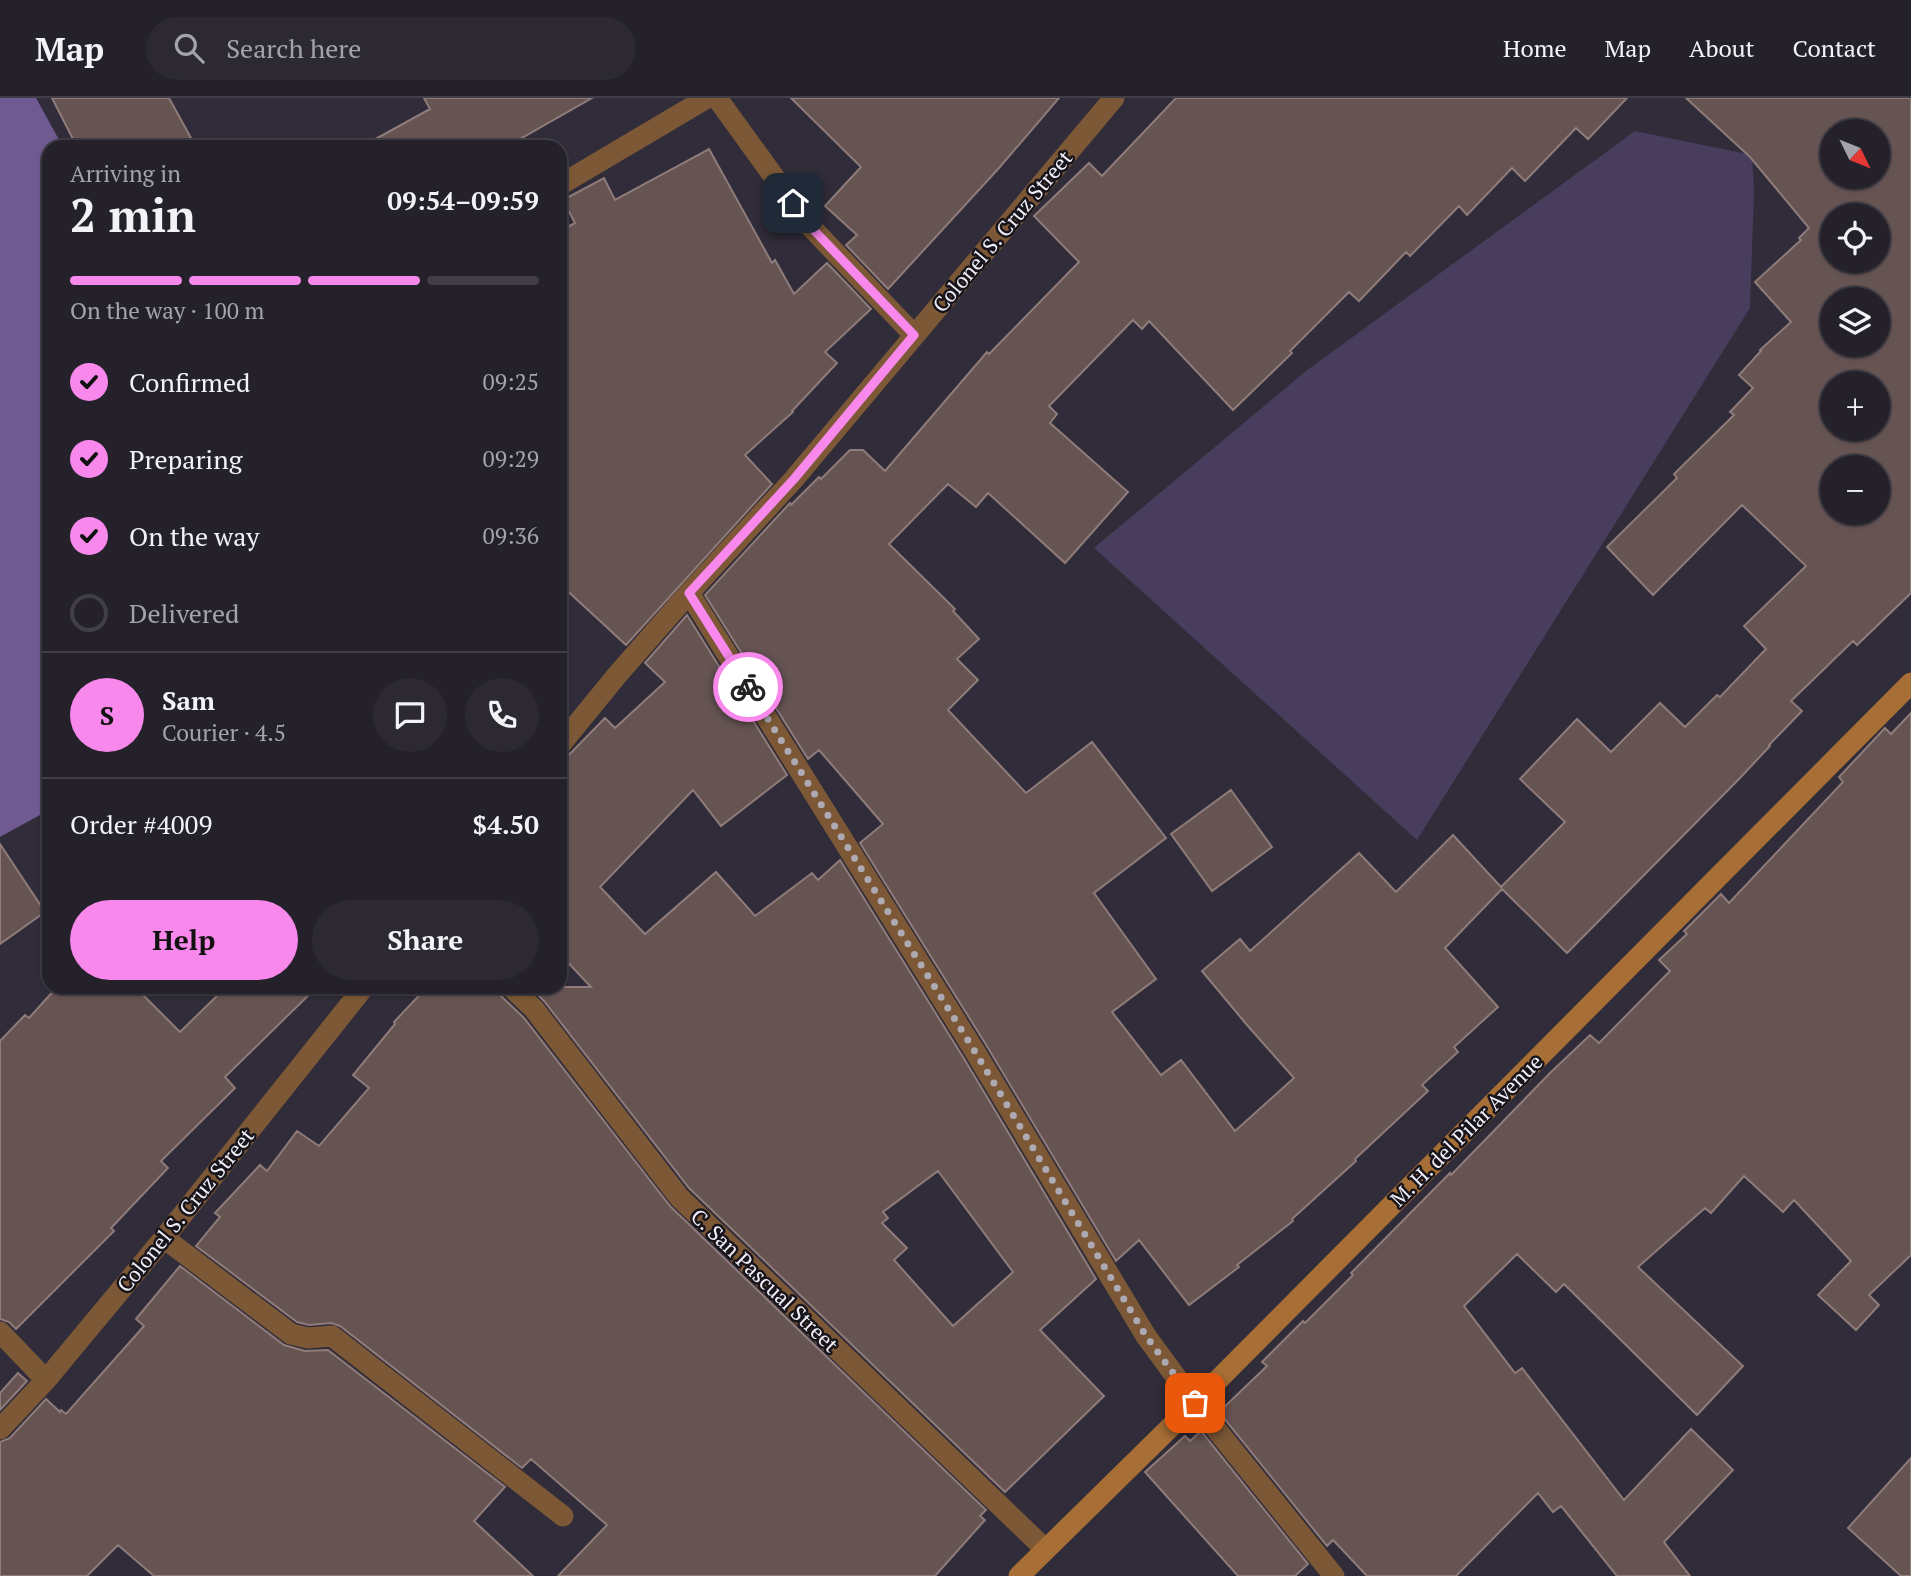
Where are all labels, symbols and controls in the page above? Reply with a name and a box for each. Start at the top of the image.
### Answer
search box [146,17,636,80]
text: Map [35,27,104,70]
icon: search [170,29,208,67]
text: Search here [226,31,361,65]
text: Home [1503,32,1567,64]
text: Map [1605,32,1651,64]
text: About [1689,32,1755,64]
text: Contact [1793,32,1876,64]
north arrow [1820,119,1890,189]
map controls [1820,119,1890,525]
street label: Colonel S. Cruz Street [926,144,1078,318]
text: Arriving in [70,158,181,189]
pin [763,173,823,233]
text: 09:54–09:59 [387,183,539,217]
text: 2 min [70,184,196,245]
icon: home [774,184,812,222]
button: locate [1820,203,1890,273]
button: layers [1820,287,1890,357]
text: On the way · 100 m [70,295,264,326]
icon: check [70,363,108,401]
text: Confirmed [129,365,250,399]
text: 09:25 [482,366,539,397]
button: + [1820,371,1890,441]
icon: check [70,440,108,478]
text: Preparing [129,442,242,476]
text: 09:29 [482,443,539,474]
button: − [1820,455,1890,525]
icon: check [70,517,108,555]
text: On the way [129,519,260,553]
text: 09:36 [482,520,539,551]
text: Delivered [129,596,239,630]
courier [713,652,783,722]
icon: bike [729,668,767,706]
button: chat [373,678,447,752]
button: phone [465,678,539,752]
text: Sam [162,683,215,717]
text: S [100,698,114,732]
text: Courier · 4.5 [162,717,286,748]
text: Order #4009 [70,807,212,841]
text: $4.50 [473,807,539,841]
button: Help [70,900,298,980]
button: Share [312,900,539,980]
street label: M. H. del Pilar Avenue [1384,1048,1548,1212]
street label: Colonel S. Cruz Street [110,1122,260,1298]
street label: C. San Pascual Street [685,1202,845,1358]
pin [1165,1373,1225,1433]
icon: bag [1176,1384,1214,1422]

